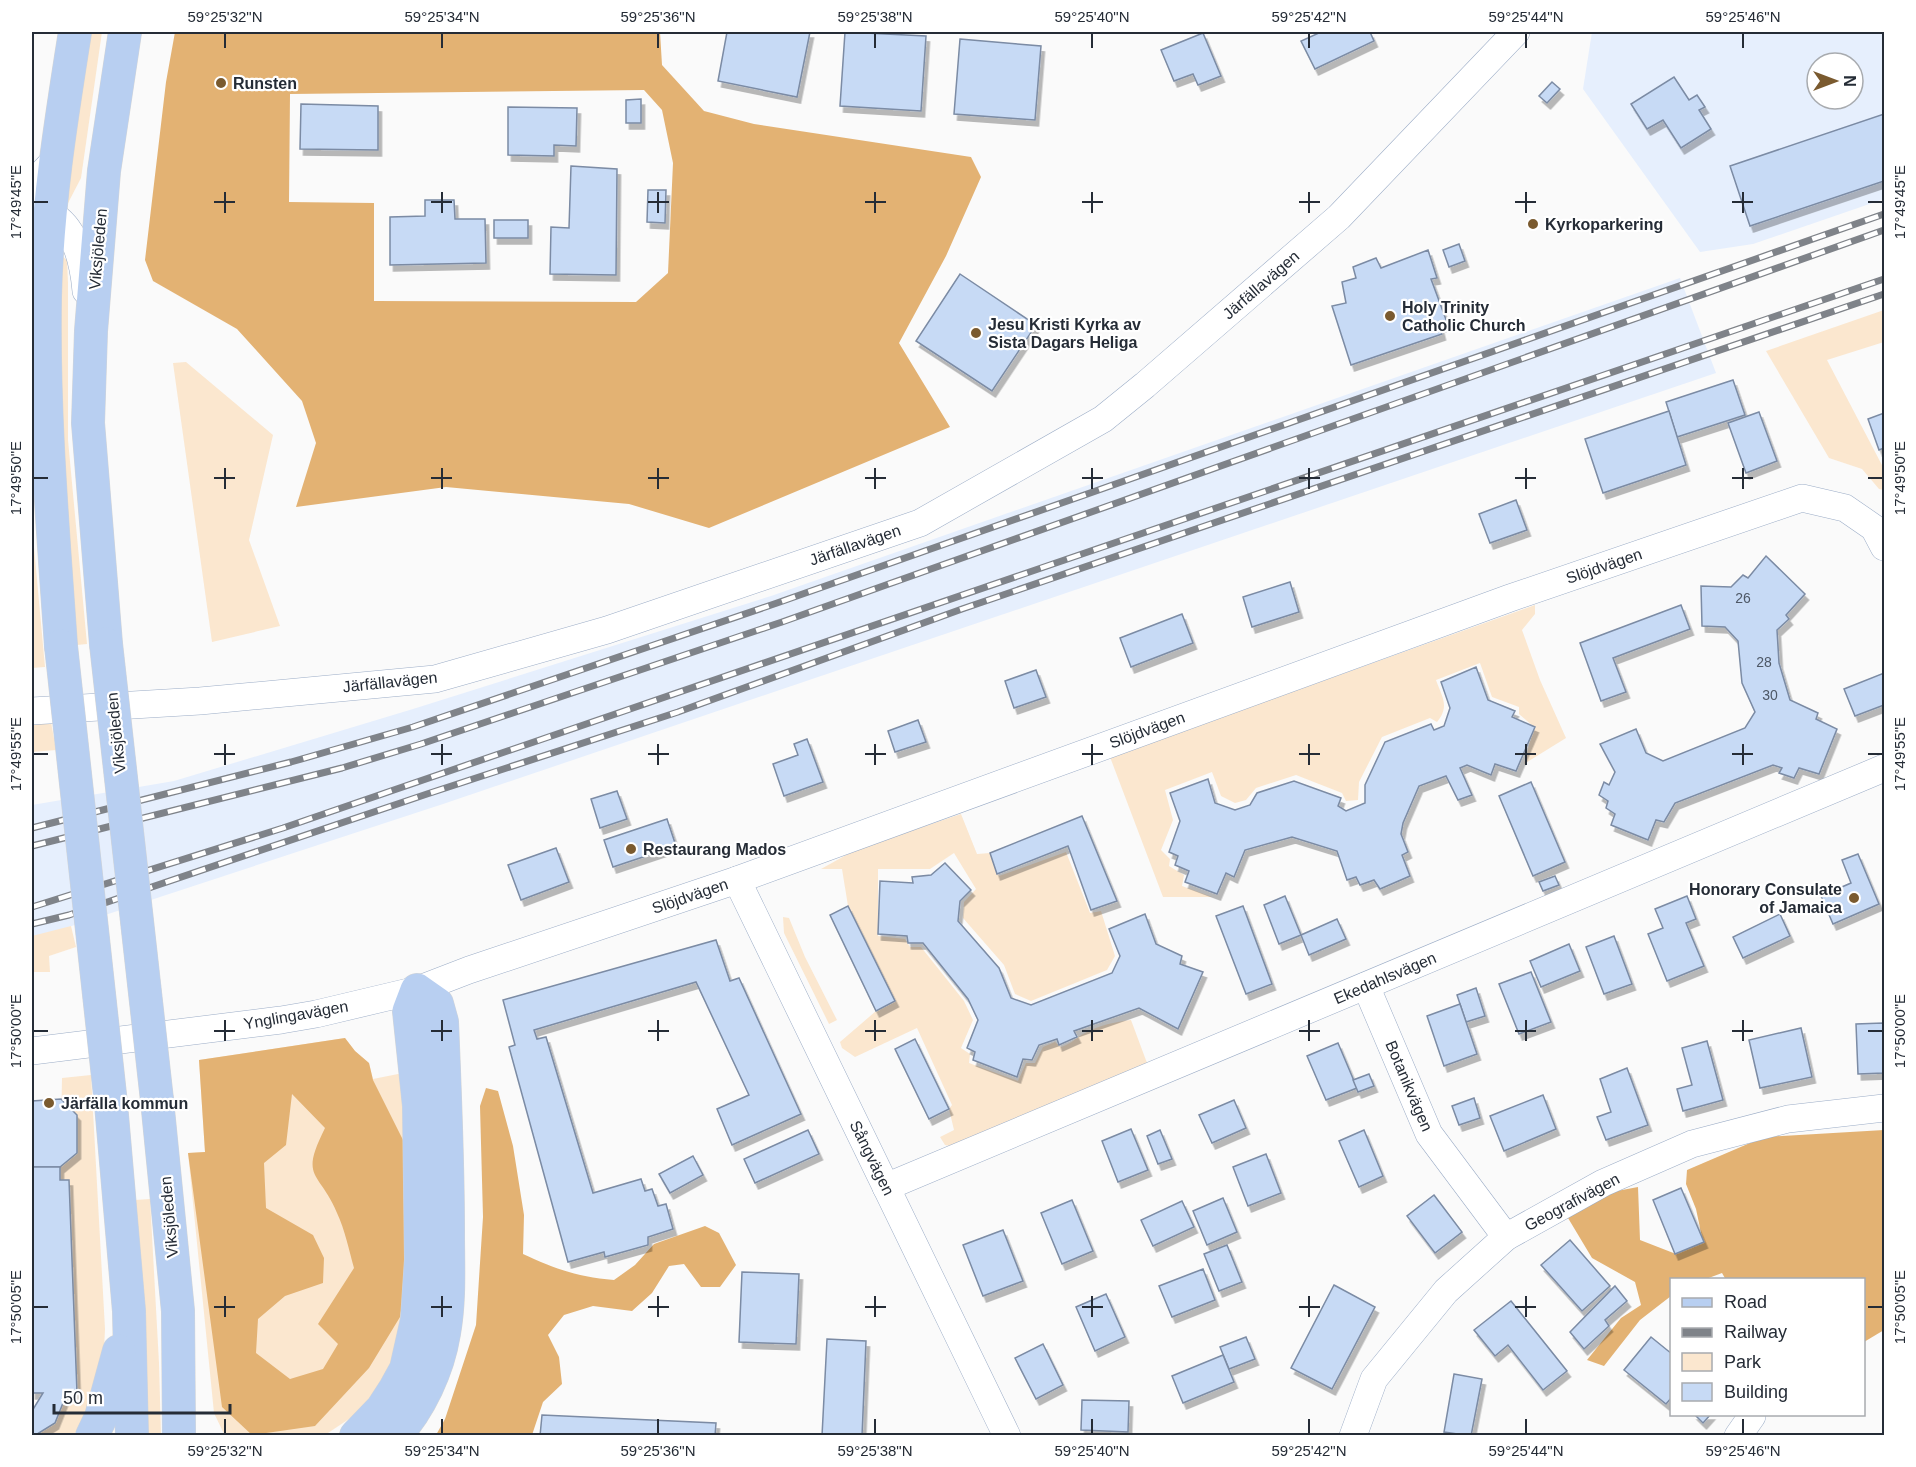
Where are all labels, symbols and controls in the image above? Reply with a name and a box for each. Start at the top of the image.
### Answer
text: 59°25'32"N [187,8,263,25]
text: 59°25'34"N [404,8,480,25]
text: 59°25'36"N [620,8,696,25]
text: 59°25'38"N [837,8,913,25]
text: 59°25'40"N [1054,8,1130,25]
text: 59°25'42"N [1271,8,1347,25]
text: 59°25'44"N [1488,8,1564,25]
text: 59°25'46"N [1705,8,1781,25]
north arrow [1805,51,1865,111]
place label: Runsten [233,75,297,92]
text: N [1841,75,1858,87]
marker: Runsten [214,76,228,90]
text: 17°49'45"E [7,165,24,239]
text: 17°49'45"E [1891,165,1908,239]
street label: Viksjöleden [86,208,110,290]
place label: Kyrkoparkering [1545,216,1663,233]
marker: Kyrkoparkering [1526,217,1540,231]
street label: Järfällavägen [1220,247,1302,323]
place label: Holy Trinity Catholic Church [1402,299,1526,334]
marker: Holy Trinity Catholic Church [1383,309,1397,323]
place label: Jesu Kristi Kyrka av Sista Dagars Heliga [988,316,1141,351]
marker: Jesu Kristi Kyrka av Sista Dagars Heliga [969,326,983,340]
text: 17°49'50"E [7,441,24,515]
text: 17°49'50"E [1891,441,1908,515]
street label: Järfällavägen [807,521,903,569]
street label: Slöjdvägen [1564,545,1644,587]
house number: 26 [1735,590,1751,606]
house number: 28 [1756,654,1772,670]
street label: Järfällavägen [342,669,438,695]
house number: 30 [1762,687,1778,703]
street label: Viksjöleden [103,692,129,774]
street label: Slöjdvägen [1107,708,1187,752]
text: 17°49'55"E [7,717,24,791]
text: 17°49'55"E [1891,717,1908,791]
place label: Restaurang Mados [643,841,786,858]
marker: Restaurang Mados [624,842,638,856]
street label: Slöjdvägen [650,875,730,917]
place label: Honorary Consulate of Jamaica [1689,881,1842,916]
marker: Honorary Consulate of Jamaica [1847,891,1861,905]
street label: Ekedahlsvägen [1331,949,1439,1007]
text: 17°50'00"E [7,994,24,1068]
text: 17°50'00"E [1891,994,1908,1068]
street label: Ynglingavägen [242,997,350,1033]
street label: Botanikvägen [1382,1038,1436,1134]
place label: Järfälla kommun [61,1095,188,1112]
marker: Järfälla kommun [42,1096,56,1110]
street label: Sångvägen [847,1118,897,1198]
street label: Geografivägen [1522,1170,1622,1234]
street label: Viksjöleden [157,1176,181,1258]
text: 17°50'05"E [7,1270,24,1344]
text: 17°50'05"E [1891,1270,1908,1344]
legend [1670,1278,1865,1416]
text: Road [1724,1292,1767,1312]
text: Railway [1724,1322,1787,1342]
text: Park [1724,1352,1762,1372]
scale bar [54,1377,230,1415]
text: Building [1724,1382,1788,1402]
text: 50 m [63,1388,103,1408]
text: 59°25'32"N [187,1442,263,1459]
text: 59°25'34"N [404,1442,480,1459]
text: 59°25'36"N [620,1442,696,1459]
text: 59°25'38"N [837,1442,913,1459]
text: 59°25'40"N [1054,1442,1130,1459]
text: 59°25'42"N [1271,1442,1347,1459]
text: 59°25'44"N [1488,1442,1564,1459]
text: 59°25'46"N [1705,1442,1781,1459]

